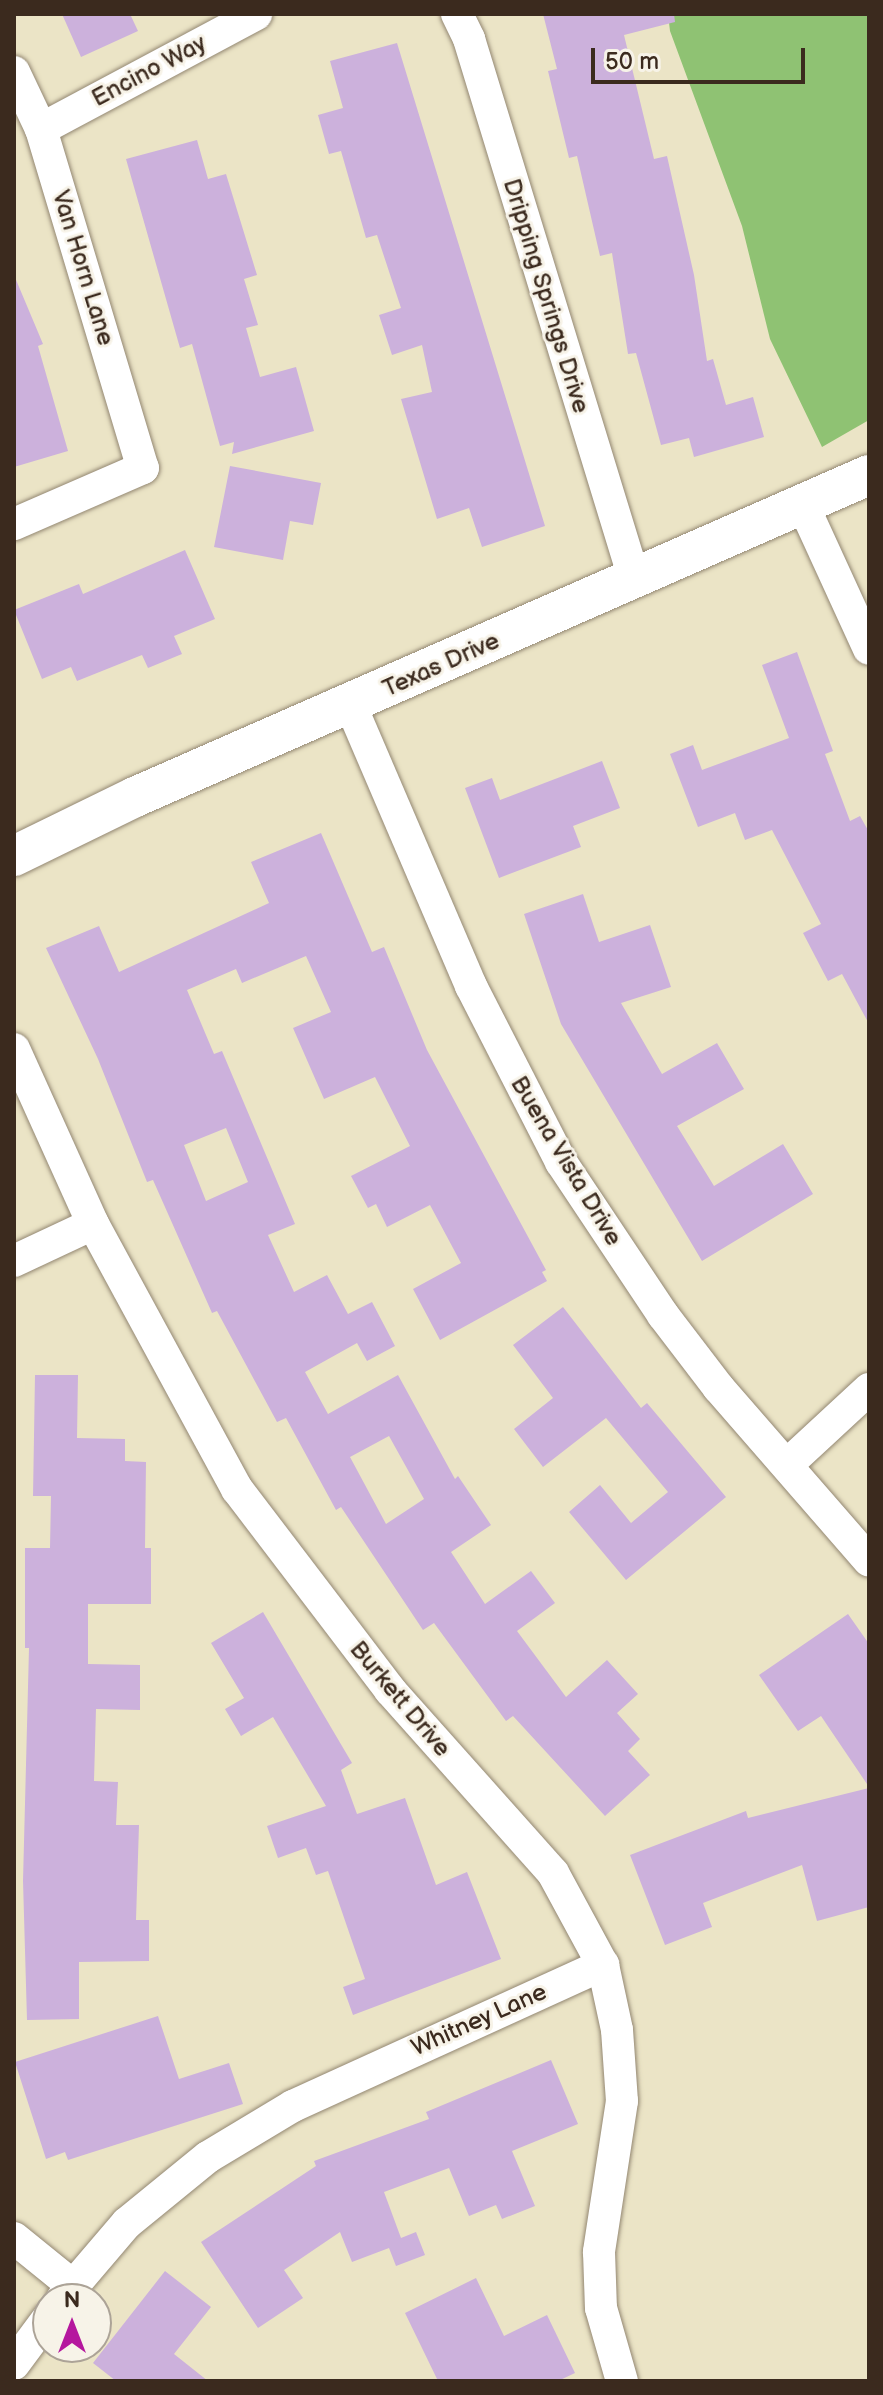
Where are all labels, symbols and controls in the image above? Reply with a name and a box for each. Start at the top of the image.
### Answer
street label: Encino Way [86,29,212,113]
scale bar [595,32,809,82]
text: 50 m [605,47,659,76]
street label: Dripping Springs Drive [497,175,595,417]
street label: Van Horn Lane [46,187,120,349]
street label: Texas Drive [378,626,504,704]
street label: Buena Vista Drive [504,1071,628,1251]
street label: Burkett Drive [343,1635,457,1763]
street label: Whitney Lane [406,1977,552,2063]
north arrow [32,2283,112,2363]
text: N [64,2287,80,2314]

